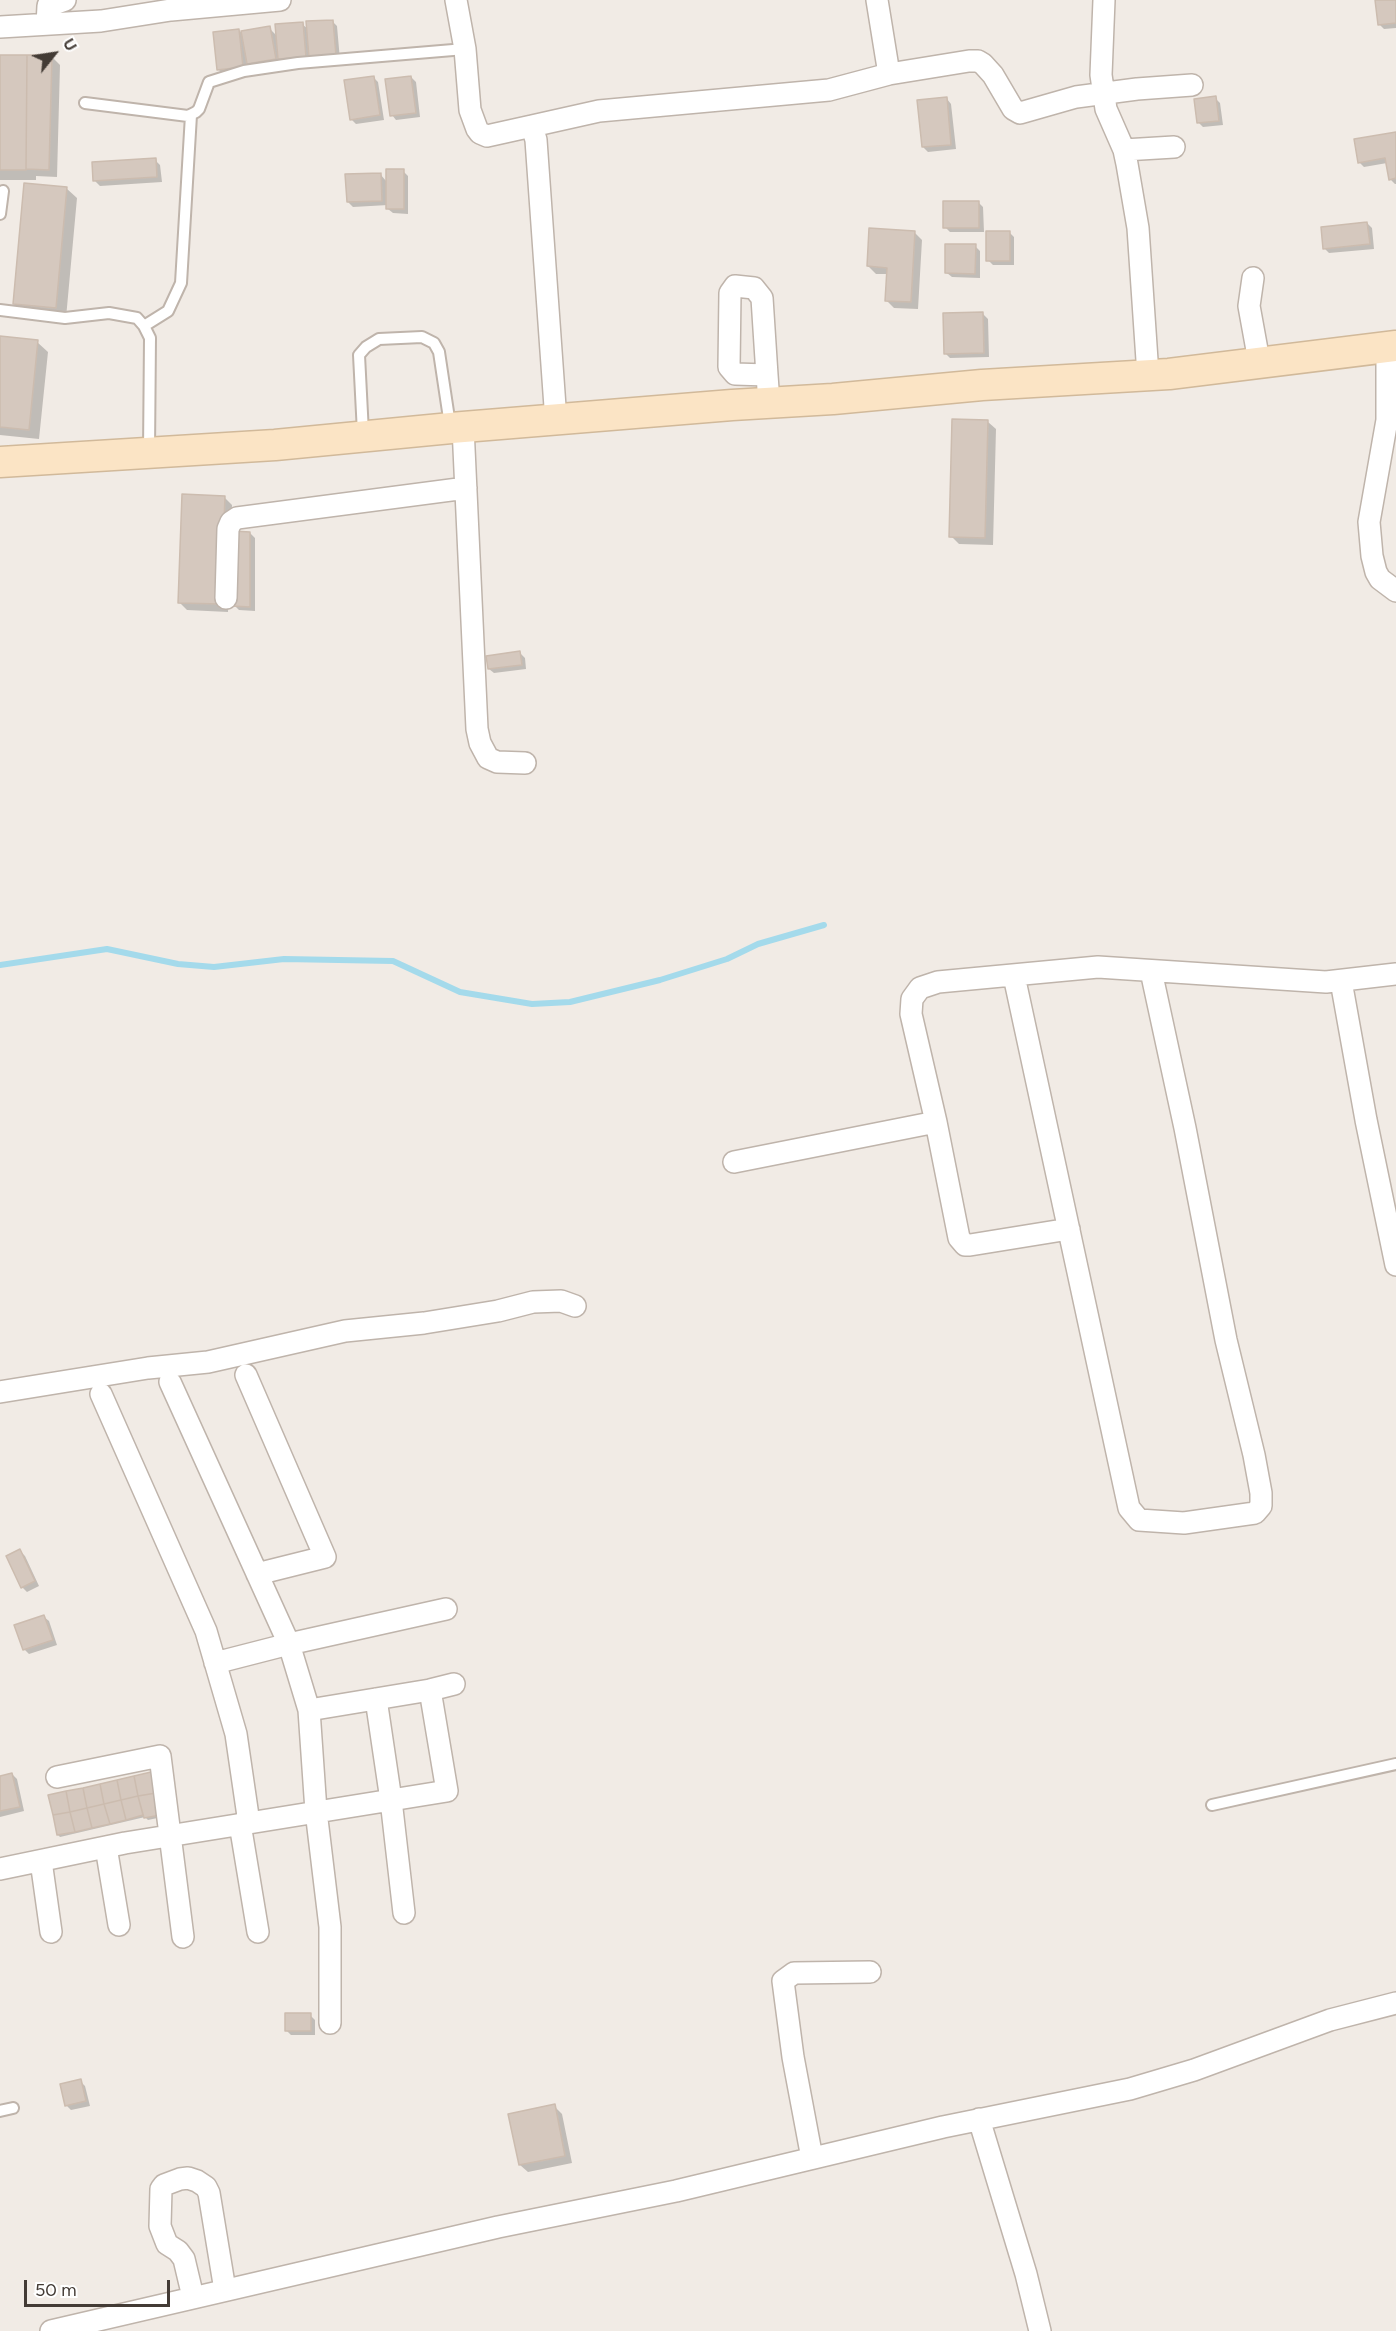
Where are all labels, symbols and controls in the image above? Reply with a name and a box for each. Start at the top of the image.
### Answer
north arrow [24,24,84,84]
text: U [59,35,81,54]
scale bar [27,2268,172,2306]
text: 50 m [35,2279,77,2301]

